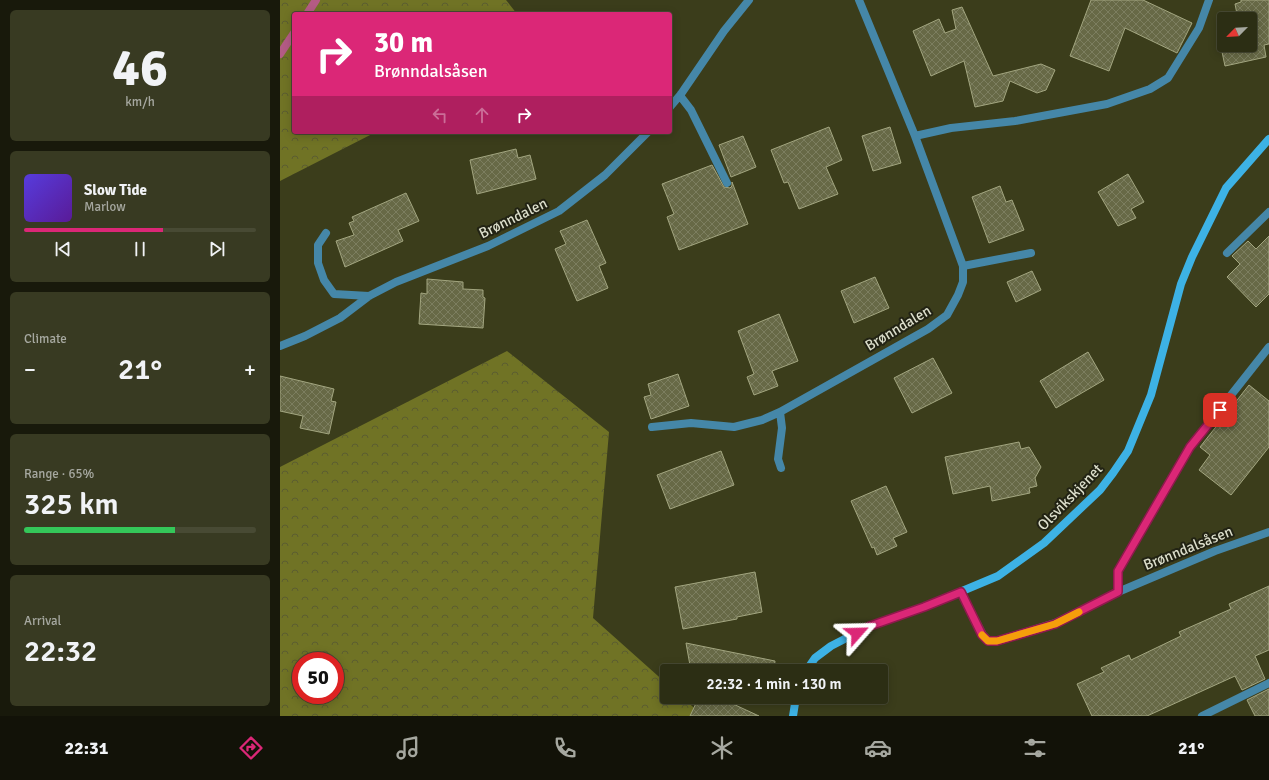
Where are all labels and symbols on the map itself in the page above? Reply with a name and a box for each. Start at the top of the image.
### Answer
north arrow [1217,12,1257,52]
street label: Brønndalen [476,194,550,242]
street label: Brønndalen [862,301,934,355]
pin [1203,393,1237,427]
street label: Olsvikskjenet [1034,460,1106,534]
street label: Brønndalsåsen [1141,522,1235,574]
position arrow [836,612,878,654]
speed limit sign: 50 [292,652,344,704]

